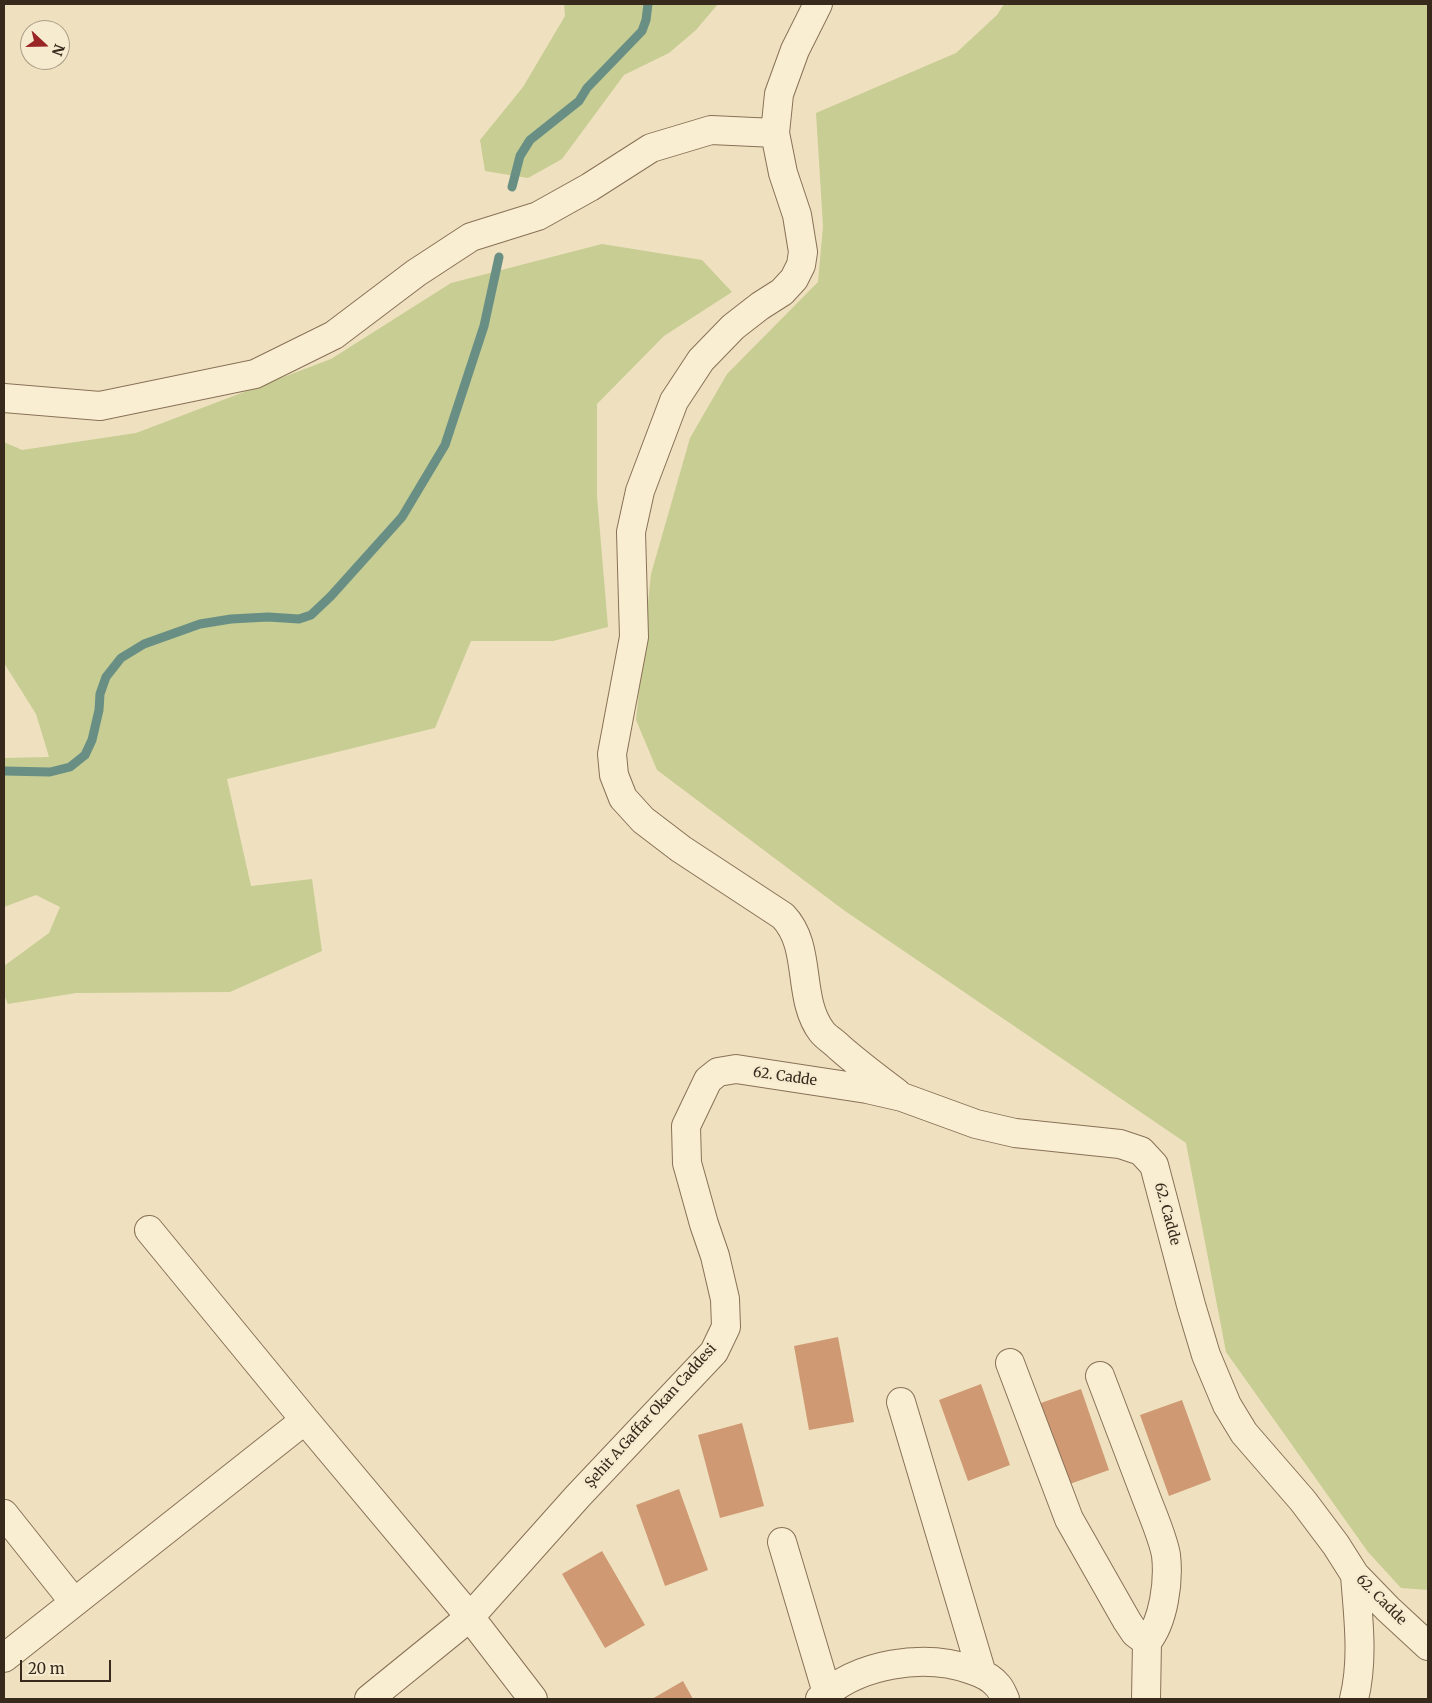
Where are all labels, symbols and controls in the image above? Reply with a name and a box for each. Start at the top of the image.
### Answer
north arrow [20,20,70,70]
text: N [48,42,68,58]
street label: 62. Cadde [752,1064,818,1090]
street label: 62. Cadde [1151,1181,1183,1247]
street label: Şehit A.Gaffar Okan Caddesi [582,1341,720,1491]
street label: 62. Cadde [1352,1571,1410,1629]
scale bar [22,1650,114,1682]
text: 20 m [28,1659,65,1678]

